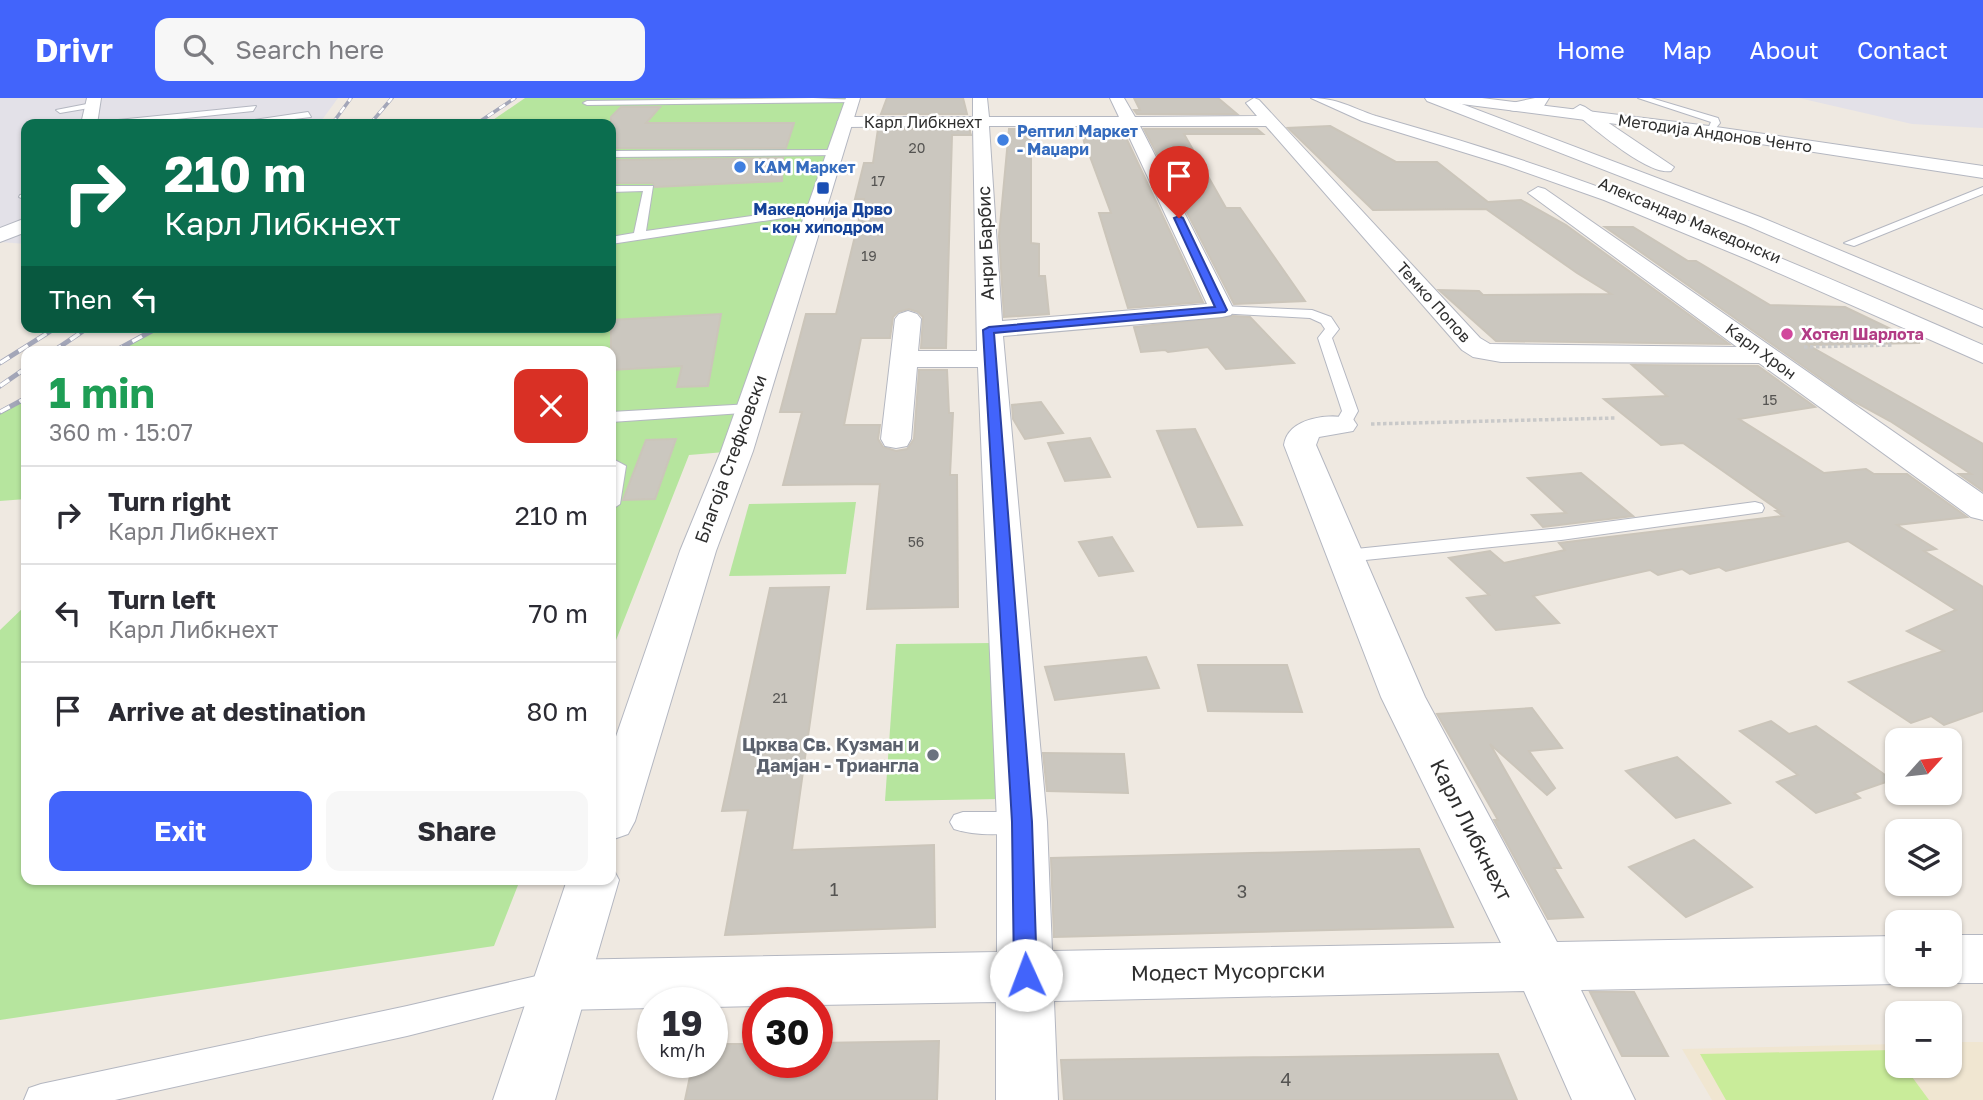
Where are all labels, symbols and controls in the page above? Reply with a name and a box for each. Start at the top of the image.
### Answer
search box [155,18,645,81]
text: Drivr [35,30,113,69]
icon: search [179,30,217,68]
text: Search here [235,34,384,65]
text: Home [1557,35,1625,64]
text: Map [1663,35,1712,64]
text: About [1750,35,1819,64]
text: Contact [1857,35,1948,64]
street label: Методија Андонов Ченто [1617,109,1813,157]
street label: Карл Либкнехт [864,112,982,132]
place label: Рептил Маркет - Маџари [1017,121,1138,159]
marker: Рептил Маркет - Маџари [995,132,1011,148]
house number: 20 [909,139,925,156]
text: 210 m [164,144,306,203]
pin [1149,146,1209,218]
icon: right [49,147,140,238]
place label: КАМ Маркет [754,157,856,177]
icon: arrive [1160,157,1198,195]
marker: КАМ Маркет [732,159,748,175]
house number: 17 [871,172,885,189]
street label: Александар Македонски [1596,172,1784,268]
marker: Македонија Дрво - кон хиподром [815,180,831,196]
street label: Анри Барбис [972,185,998,301]
place label: Македонија Дрво - кон хиподром [753,199,893,237]
text: Карл Либкнехт [164,204,401,242]
house number: 19 [861,247,877,264]
street label: Темко Попов [1393,258,1475,346]
icon: left [126,280,164,318]
text: Then [49,284,112,315]
street label: Карл Хрон [1722,319,1800,383]
place label: Хотел Шарлота [1801,324,1924,344]
marker: Хотел Шарлота [1779,326,1795,342]
text: 1 min [49,367,155,417]
button: close [514,369,588,443]
street label: Благоја Стефковски [689,371,771,546]
house number: 15 [1763,391,1777,408]
text: 360 m · 15:07 [49,418,193,446]
text: Turn right [108,486,231,517]
icon: right [49,496,87,534]
text: 210 m [515,500,588,531]
text: Карл Либкнехт [108,517,278,545]
house number: 56 [908,533,924,550]
text: Turn left [108,584,216,615]
icon: left [49,594,87,632]
text: 70 m [529,598,588,629]
text: Карл Либкнехт [108,615,278,643]
house number: 21 [773,689,788,706]
icon: arrive [49,692,87,730]
text: Arrive at destination [108,696,366,727]
text: 80 m [527,696,588,727]
north arrow [1885,728,1962,805]
map controls [1885,728,1962,1078]
place label: Црква Св. Кузман и Дамјан - Триангла [742,733,919,776]
marker: Црква Св. Кузман и Дамјан - Триангла [925,747,941,763]
street label: Карл Либкнехт [1425,754,1519,905]
button: Exit [49,791,312,871]
button: Share [326,791,588,871]
button: layers [1885,819,1962,896]
house number: 1 [830,878,839,900]
house number: 3 [1237,880,1247,902]
button: + [1885,910,1962,987]
position arrow [989,938,1063,1012]
street label: Модест Мусоргски [1131,956,1325,986]
speed limit sign: 30 [742,987,833,1078]
button: − [1885,1001,1962,1078]
text: 19 [662,1002,703,1044]
text: km/h [660,1039,705,1061]
house number: 4 [1281,1068,1292,1090]

